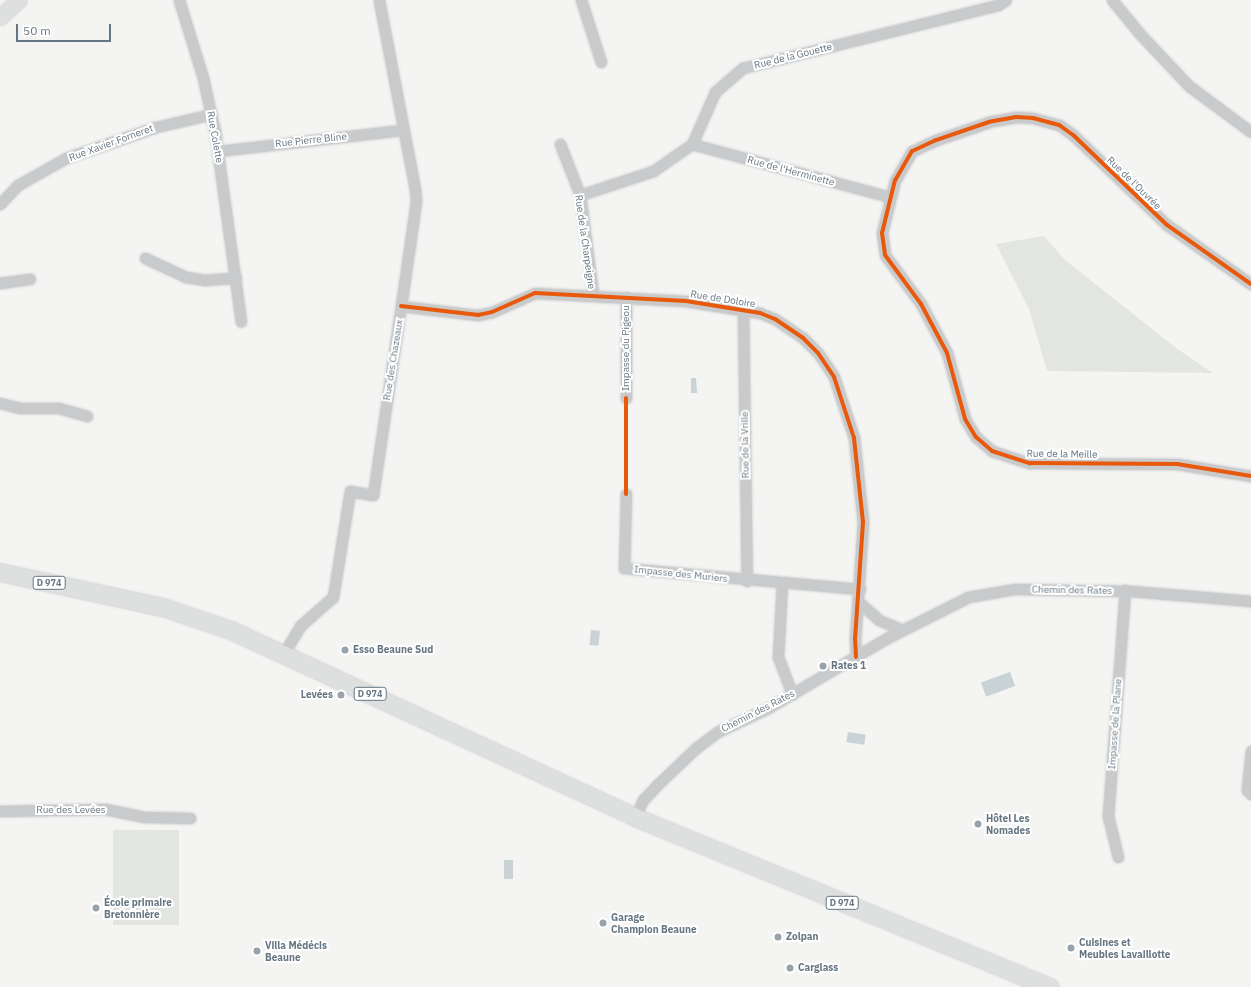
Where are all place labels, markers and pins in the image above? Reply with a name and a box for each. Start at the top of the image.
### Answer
place label: Esso Beaune Sud [353,644,433,656]
marker: Esso Beaune Sud [340,645,350,655]
place label: Rates 1 [831,660,866,672]
marker: Rates 1 [818,661,828,671]
place label: Levées [301,689,333,701]
marker: Levées [336,690,346,700]
place label: Hôtel Les Nomades [986,812,1030,836]
marker: Hôtel Les Nomades [973,819,983,829]
place label: École primaire Bretonnière [104,896,172,920]
marker: École primaire Bretonnière [91,903,101,913]
place label: Garage Champion Beaune [611,911,697,934]
marker: Garage Champion Beaune [598,918,608,928]
place label: Zolpan [786,931,818,943]
marker: Zolpan [773,932,783,942]
place label: Cuisines et Meubles Lavaillotte [1079,936,1170,960]
place label: Villa Médécis Beaune [265,939,327,962]
marker: Cuisines et Meubles Lavaillotte [1066,943,1076,953]
marker: Villa Médécis Beaune [252,946,262,956]
place label: Carglass [798,962,838,974]
marker: Carglass [785,963,795,973]

